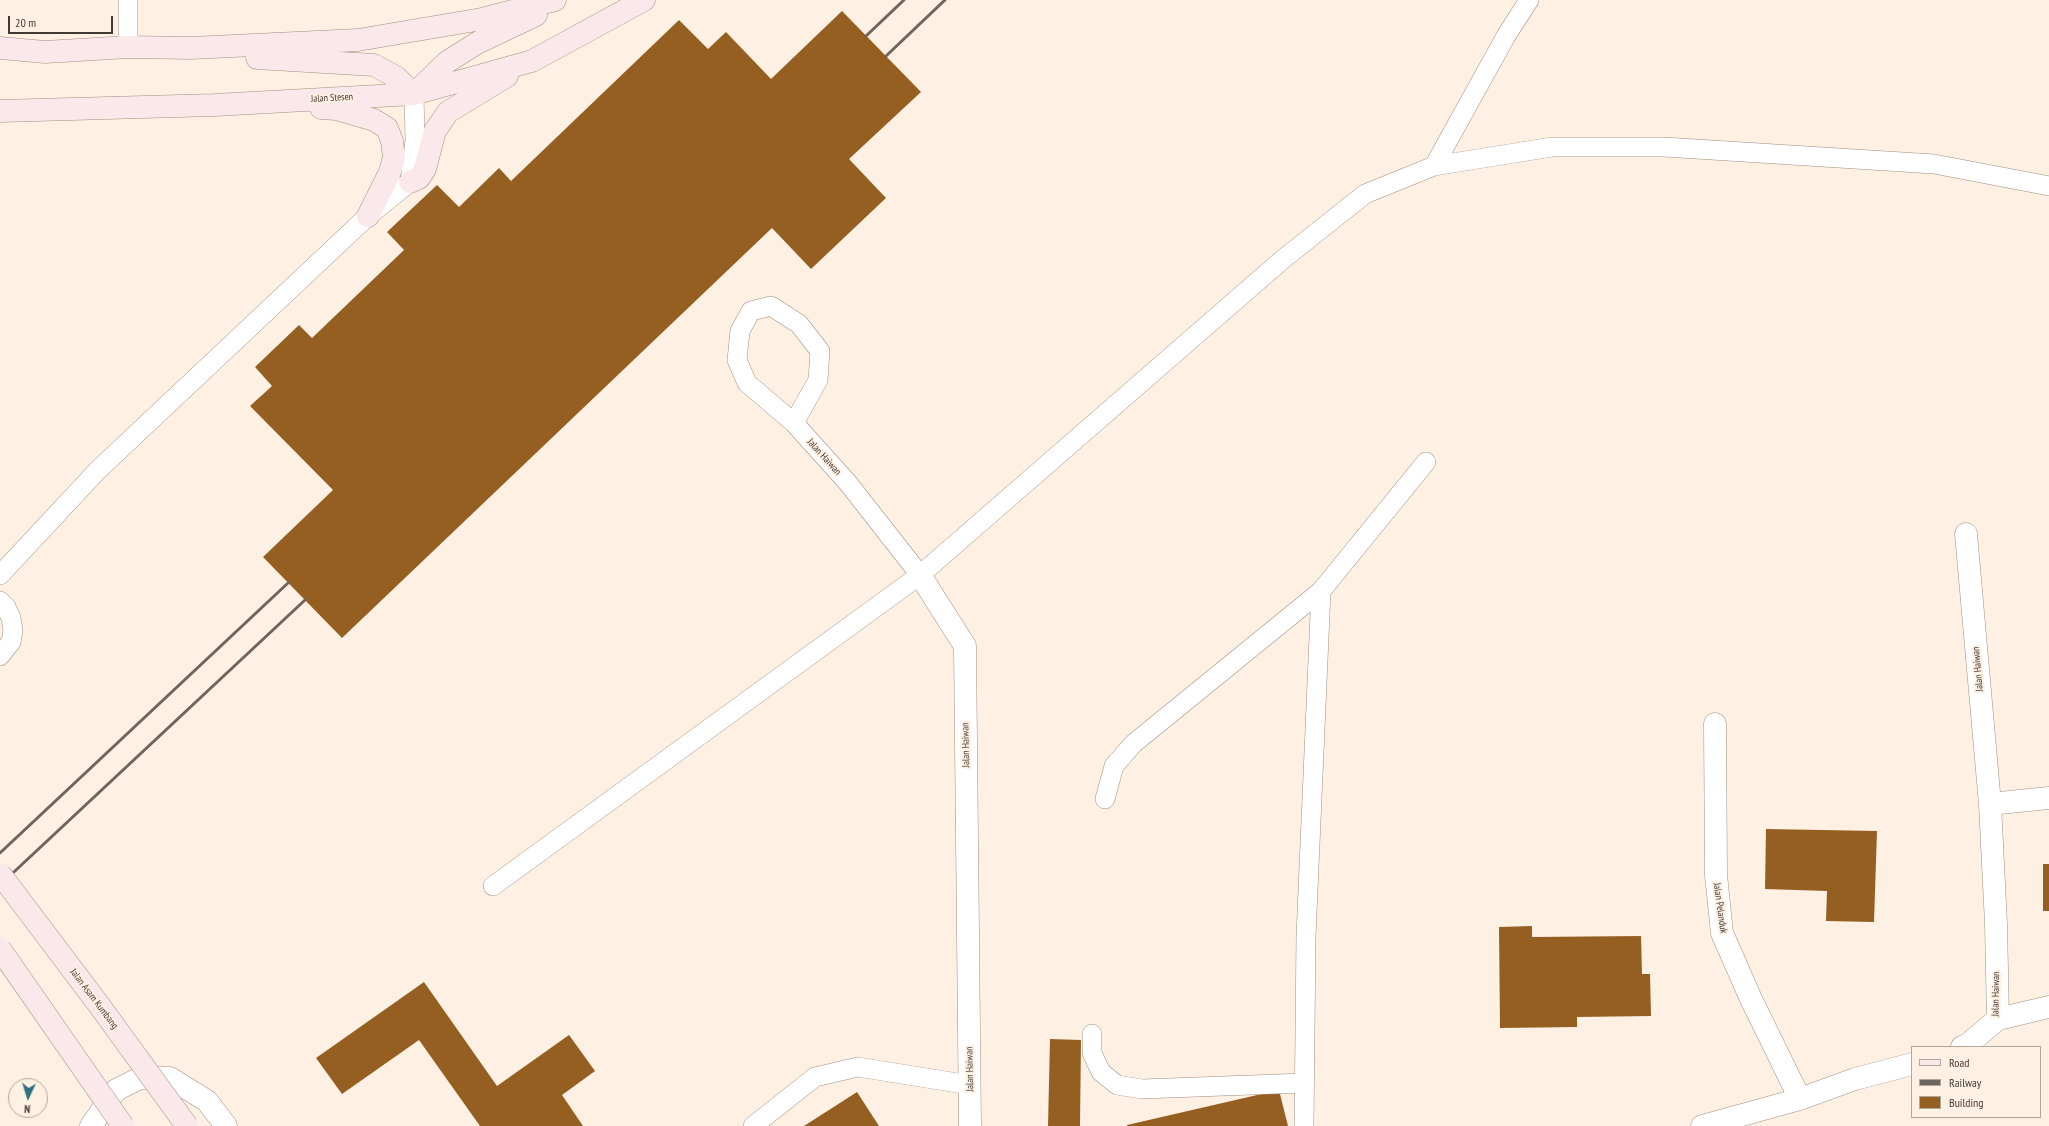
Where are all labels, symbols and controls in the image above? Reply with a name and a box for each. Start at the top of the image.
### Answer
scale bar [10,8,115,34]
text: 20 m [15,15,36,30]
street label: Jalan Stesen [311,91,353,105]
street label: Jalan Haiwan [804,436,844,478]
street label: Jalan Haiwan [1970,646,1986,692]
street label: Jalan Haiwan [960,722,972,768]
street label: Jalan Pelanduk [1711,882,1729,934]
street label: Jalan Asam Kumbang [67,966,121,1032]
street label: Jalan Haiwan [1990,971,2002,1017]
street label: Jalan Haiwan [964,1046,976,1092]
legend [1911,1046,2041,1118]
text: Road [1949,1055,1969,1070]
text: Railway [1949,1075,1981,1090]
north arrow [8,1078,48,1118]
text: Building [1949,1095,1984,1110]
text: N [24,1102,31,1116]

